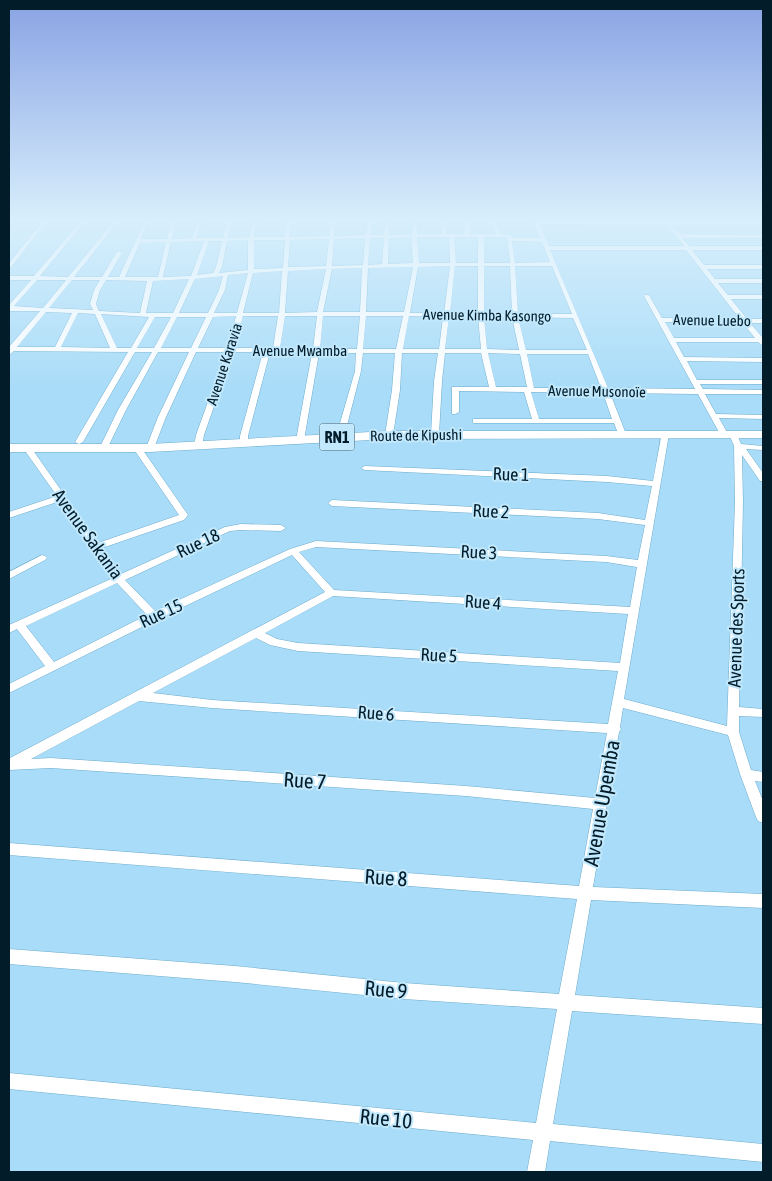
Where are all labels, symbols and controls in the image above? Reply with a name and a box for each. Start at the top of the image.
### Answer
street label: Avenue Kimba Kasongo [423,305,551,325]
street label: Avenue Luebo [673,311,751,329]
street label: Avenue Karavia [203,321,245,407]
street label: Avenue Mwamba [253,342,347,359]
street label: Avenue Musonoïe [548,382,646,400]
road number: RN1 [320,424,354,451]
street label: Route de Kipushi [370,426,462,444]
street label: Rue 1 [492,463,530,485]
street label: Avenue Sakania [48,485,128,583]
street label: Rue 2 [472,500,510,522]
street label: Rue 18 [173,524,223,562]
street label: Rue 3 [460,541,498,563]
street label: Avenue des Sports [723,568,749,688]
street label: Rue 4 [464,590,502,614]
street label: Rue 15 [136,594,186,632]
street label: Rue 5 [420,644,458,666]
street label: Rue 6 [357,701,395,725]
street label: Avenue Upemba [578,738,624,868]
street label: Rue 7 [283,767,327,793]
street label: Rue 8 [364,864,408,890]
street label: Rue 9 [364,975,408,1003]
street label: Rue 10 [358,1103,414,1133]

